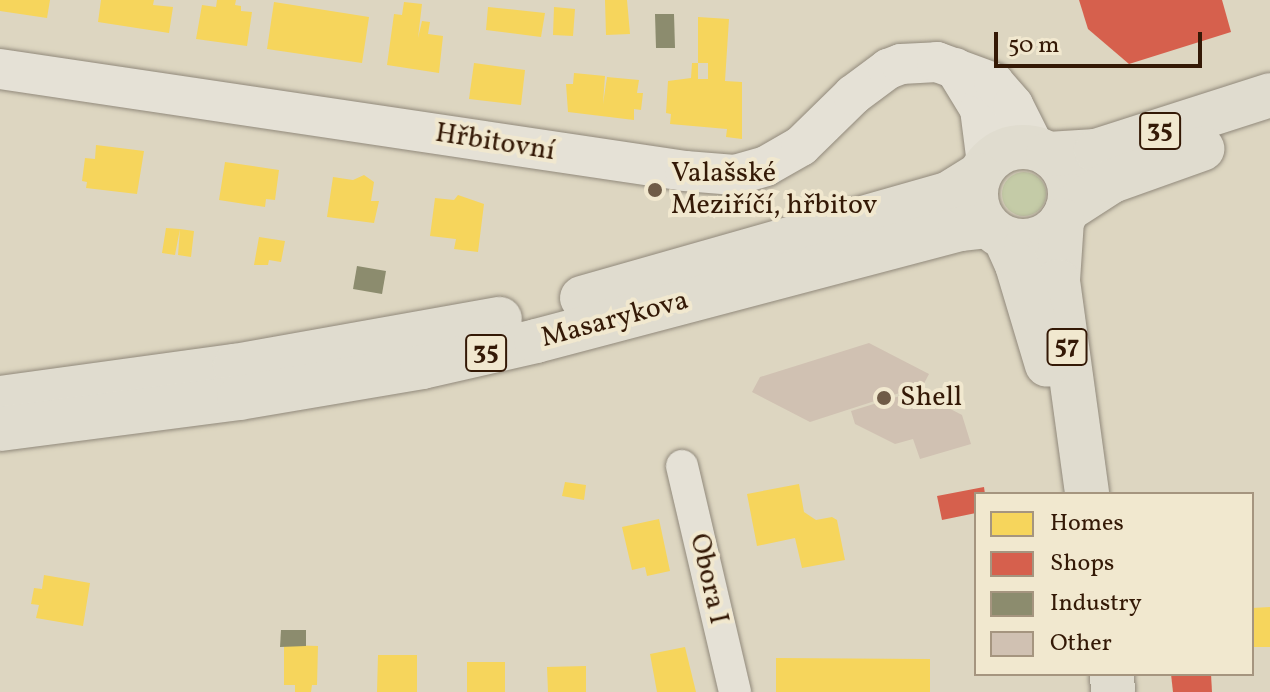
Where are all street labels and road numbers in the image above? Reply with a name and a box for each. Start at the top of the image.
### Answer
road number: 35 [1138,109,1182,153]
street label: Hřbitovní [433,117,557,169]
street label: Masarykova [538,284,692,356]
road number: 57 [1045,325,1089,369]
road number: 35 [464,331,508,375]
street label: Obora I [681,530,735,628]

